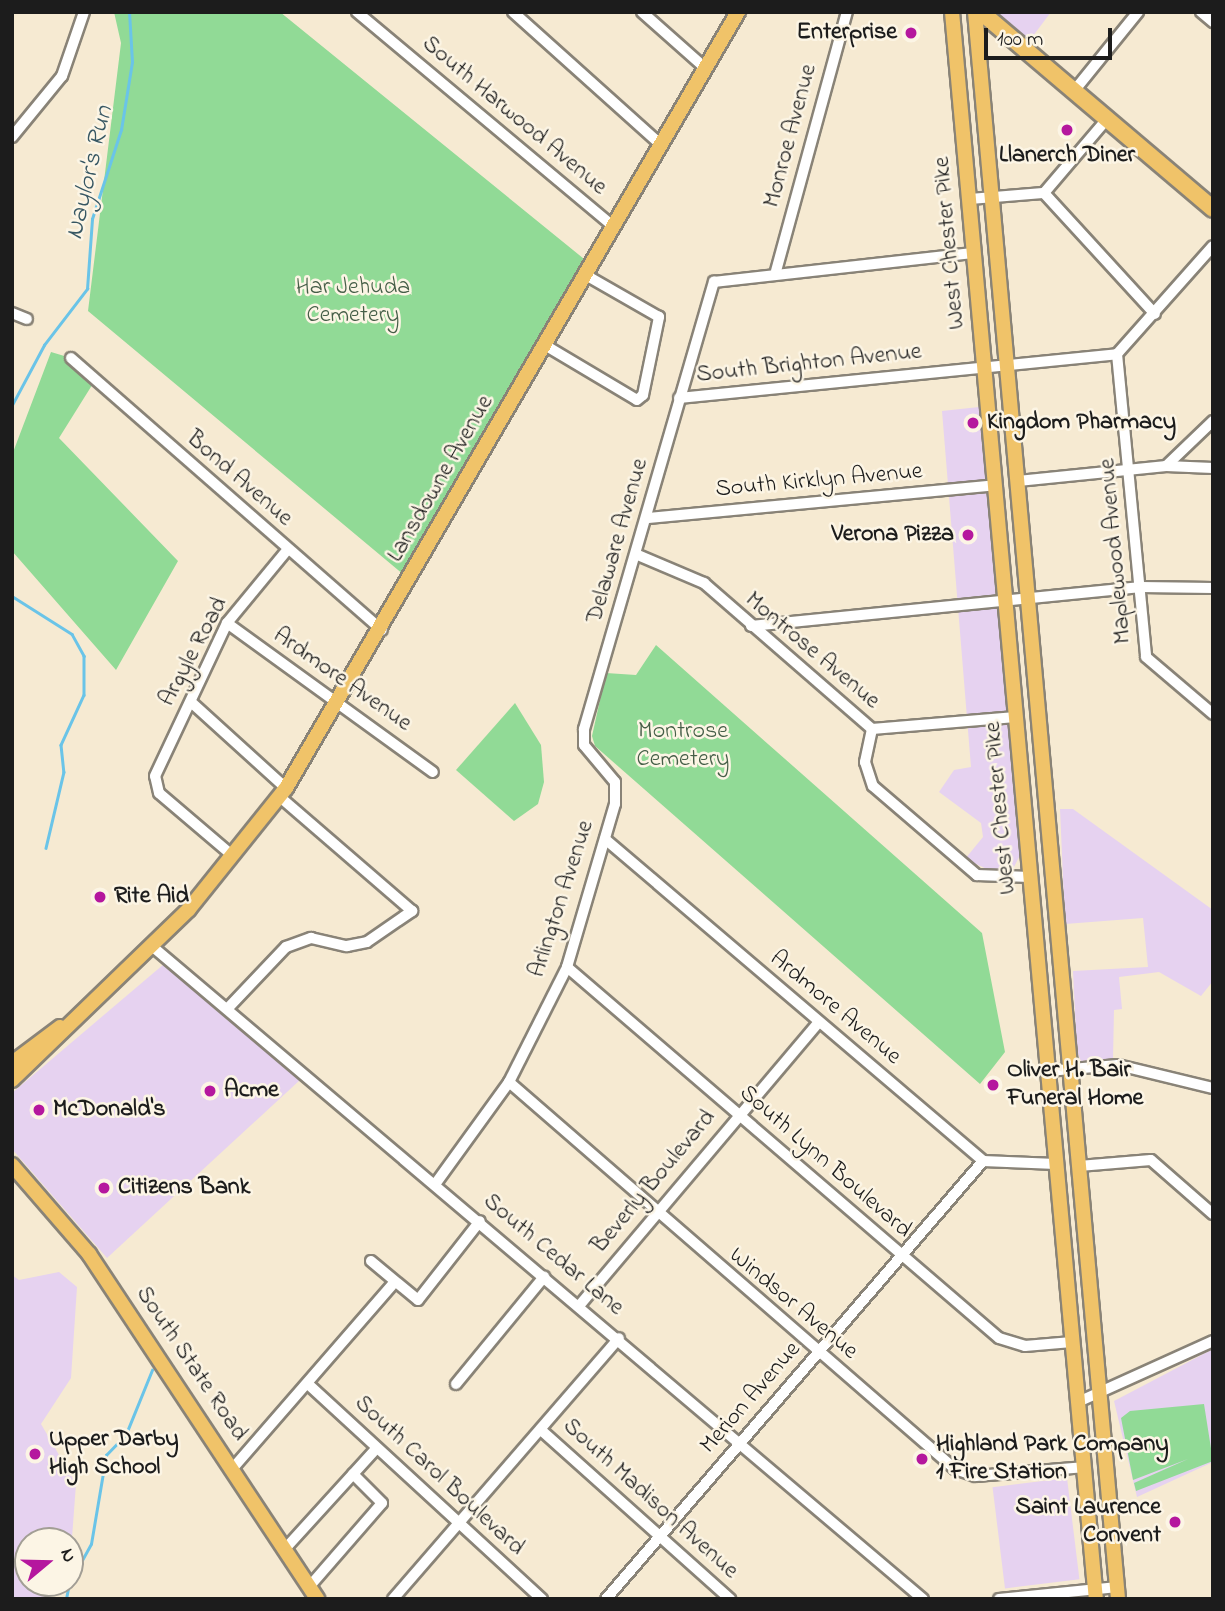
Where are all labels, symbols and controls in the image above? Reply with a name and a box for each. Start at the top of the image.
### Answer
scale bar [987,14,1115,58]
place label: Enterprise [797,19,897,47]
marker: Enterprise [903,25,919,41]
text: 100 m [997,25,1043,55]
street label: South Harwood Avenue [415,30,613,202]
street label: Monroe Avenue [758,61,824,211]
water label: Naylor's Run [60,103,122,243]
marker: Llanerch Diner [1059,122,1075,138]
place label: Llanerch Diner [999,142,1135,170]
street label: West Chester Pike [928,155,972,331]
park label: Har Jehuda Cemetery [296,274,410,330]
street label: South Brighton Avenue [695,338,923,390]
street label: Lansdowne Avenue [382,390,500,568]
place label: Kingdom Pharmacy [987,409,1176,437]
marker: Kingdom Pharmacy [965,415,981,431]
street label: Bond Avenue [180,425,298,533]
street label: Delaware Avenue [581,455,655,627]
street label: Maplewood Avenue [1094,457,1138,645]
street label: South Kirklyn Avenue [714,458,924,504]
place label: Verona Pizza [831,521,954,549]
marker: Verona Pizza [960,527,976,543]
street label: Montrose Avenue [739,586,885,716]
street label: Argyle Road [153,593,235,711]
street label: Ardmore Avenue [267,622,417,738]
park label: Montrose Cemetery [637,718,729,774]
street label: West Chester Pike [979,720,1023,896]
street label: Arlington Avenue [523,817,601,981]
place label: Rite Aid [114,883,189,911]
marker: Rite Aid [92,889,108,905]
street label: Ardmore Avenue [763,945,907,1071]
place label: Oliver H. Bair Funeral Home [1007,1057,1143,1113]
place label: Acme [224,1077,279,1105]
marker: Oliver H. Bair Funeral Home [985,1077,1001,1093]
street label: South Lynn Boulevard [733,1079,917,1245]
marker: Acme [202,1083,218,1099]
place label: McDonald's [53,1096,165,1124]
marker: McDonald's [31,1102,47,1118]
street label: Beverly Boulevard [586,1104,722,1260]
place label: Citizens Bank [118,1174,250,1202]
marker: Citizens Bank [96,1180,112,1196]
street label: South Cedar Lane [477,1188,629,1322]
street label: Windsor Avenue [723,1242,863,1366]
street label: South State Road [129,1281,253,1447]
street label: Merion Avenue [694,1336,808,1460]
street label: South Carol Boulevard [348,1390,530,1562]
street label: South Madison Avenue [556,1412,744,1586]
place label: Upper Darby High School [49,1426,179,1482]
place label: Highland Park Company 1 Fire Station [936,1431,1169,1487]
marker: Upper Darby High School [27,1446,43,1462]
marker: Highland Park Company 1 Fire Station [914,1451,930,1467]
place label: Saint Laurence Convent [1015,1494,1161,1550]
marker: Saint Laurence Convent [1167,1514,1183,1530]
north arrow [14,1527,84,1597]
text: N [53,1545,82,1566]

